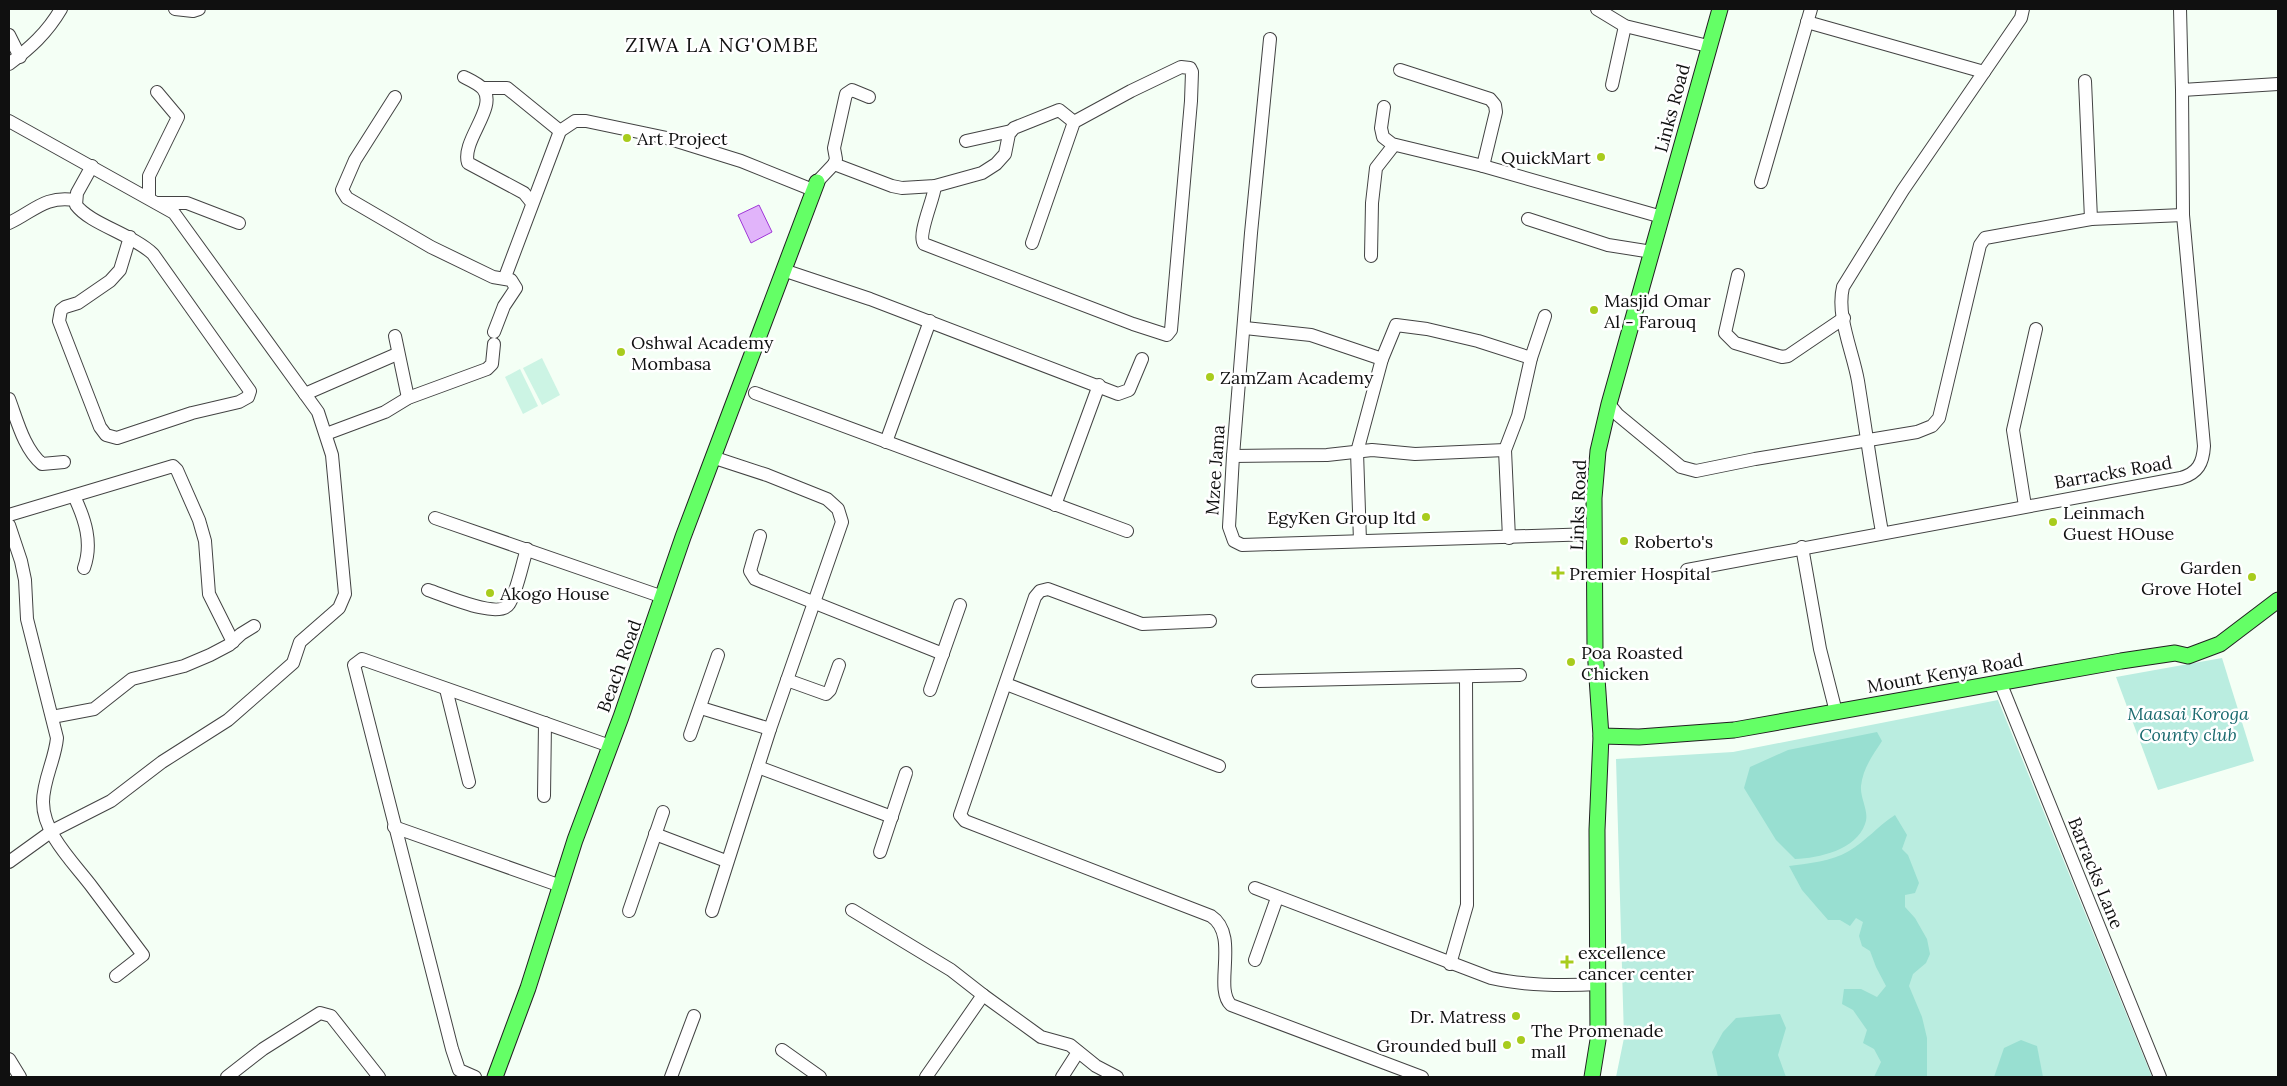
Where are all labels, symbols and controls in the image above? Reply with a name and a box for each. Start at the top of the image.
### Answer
district label: ZIWA LA NG'OMBE [625,32,819,57]
street label: Links Road [1649,61,1695,155]
place label: Art Project [636,127,728,150]
marker: Art Project [621,132,633,144]
place label: QuickMart [1501,146,1591,169]
marker: QuickMart [1595,151,1607,163]
place label: Masjid Omar Al - Farouq [1603,289,1711,333]
marker: Masjid Omar Al - Farouq [1588,304,1600,316]
place label: Oshwal Academy Mombasa [631,331,774,375]
marker: Oshwal Academy Mombasa [615,346,627,358]
place label: ZamZam Academy [1220,366,1374,389]
marker: ZamZam Academy [1204,371,1216,383]
street label: Mzee Jama [1200,424,1230,516]
street label: Barracks Road [2052,450,2174,494]
street label: Links Road [1565,459,1591,551]
place label: Leinmach Guest HOuse [2063,501,2174,545]
place label: EgyKen Group ltd [1267,506,1416,529]
marker: EgyKen Group ltd [1420,511,1432,523]
marker: Leinmach Guest HOuse [2047,516,2059,528]
place label: Roberto's [1634,530,1713,553]
marker: Roberto's [1618,535,1630,547]
place label: Garden Grove Hotel [2141,556,2242,600]
place label: Premier Hospital [1569,562,1711,585]
marker: Premier Hospital [1551,566,1565,580]
marker: Garden Grove Hotel [2246,571,2258,583]
place label: Akogo House [499,582,610,605]
marker: Akogo House [484,587,496,599]
street label: Beach Road [592,616,646,716]
place label: Poa Roasted Chicken [1581,641,1683,685]
street label: Mount Kenya Road [1865,648,2025,698]
marker: Poa Roasted Chicken [1565,656,1577,668]
park label: Maasai Koroga County club [2127,702,2249,746]
street label: Barracks Lane [2063,814,2129,932]
place label: excellence cancer center [1578,941,1694,985]
marker: excellence cancer center [1560,955,1574,969]
place label: Dr. Matress [1410,1005,1506,1028]
marker: Dr. Matress [1510,1010,1522,1022]
place label: The Promenade mall [1531,1019,1664,1063]
place label: Grounded bull [1376,1034,1497,1057]
marker: The Promenade mall [1515,1034,1527,1046]
marker: Grounded bull [1501,1039,1513,1051]

